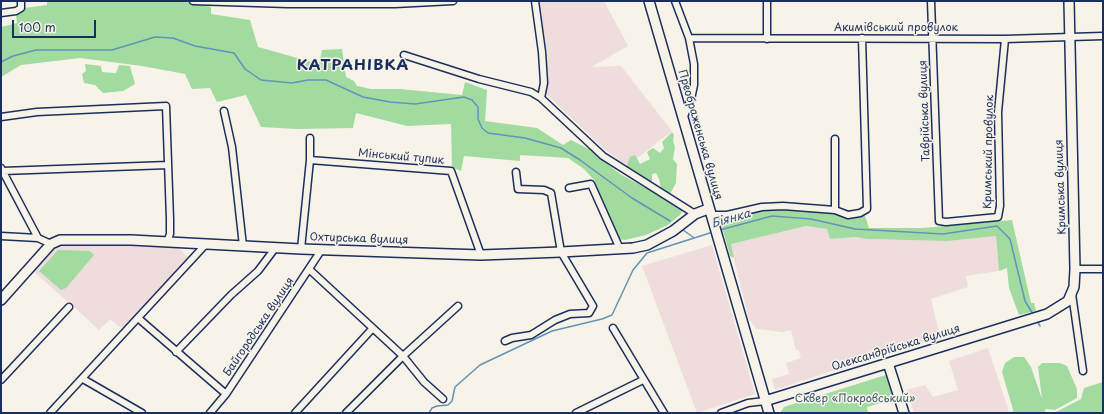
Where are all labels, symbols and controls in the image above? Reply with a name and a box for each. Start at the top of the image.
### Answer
scale bar [14,12,98,38]
text: 100 m [19,18,56,36]
street label: Акимівський провулок [834,21,958,35]
district label: КАТРАНІВКА [298,57,408,75]
street label: Таврійська вулиця [917,60,933,162]
street label: Преображенська вулиця [675,68,725,202]
street label: Кримський провулок [981,95,997,209]
street label: Кримська вулиця [1053,139,1069,235]
street label: Мінський тупик [357,147,445,167]
water label: Біянка [710,207,752,231]
street label: Охтирська вулиця [309,231,409,247]
street label: Байгородська вулиця [221,275,297,379]
street label: Олександрійська вулиця [830,322,962,374]
park label: Сквер «Покровський» [795,392,915,406]

